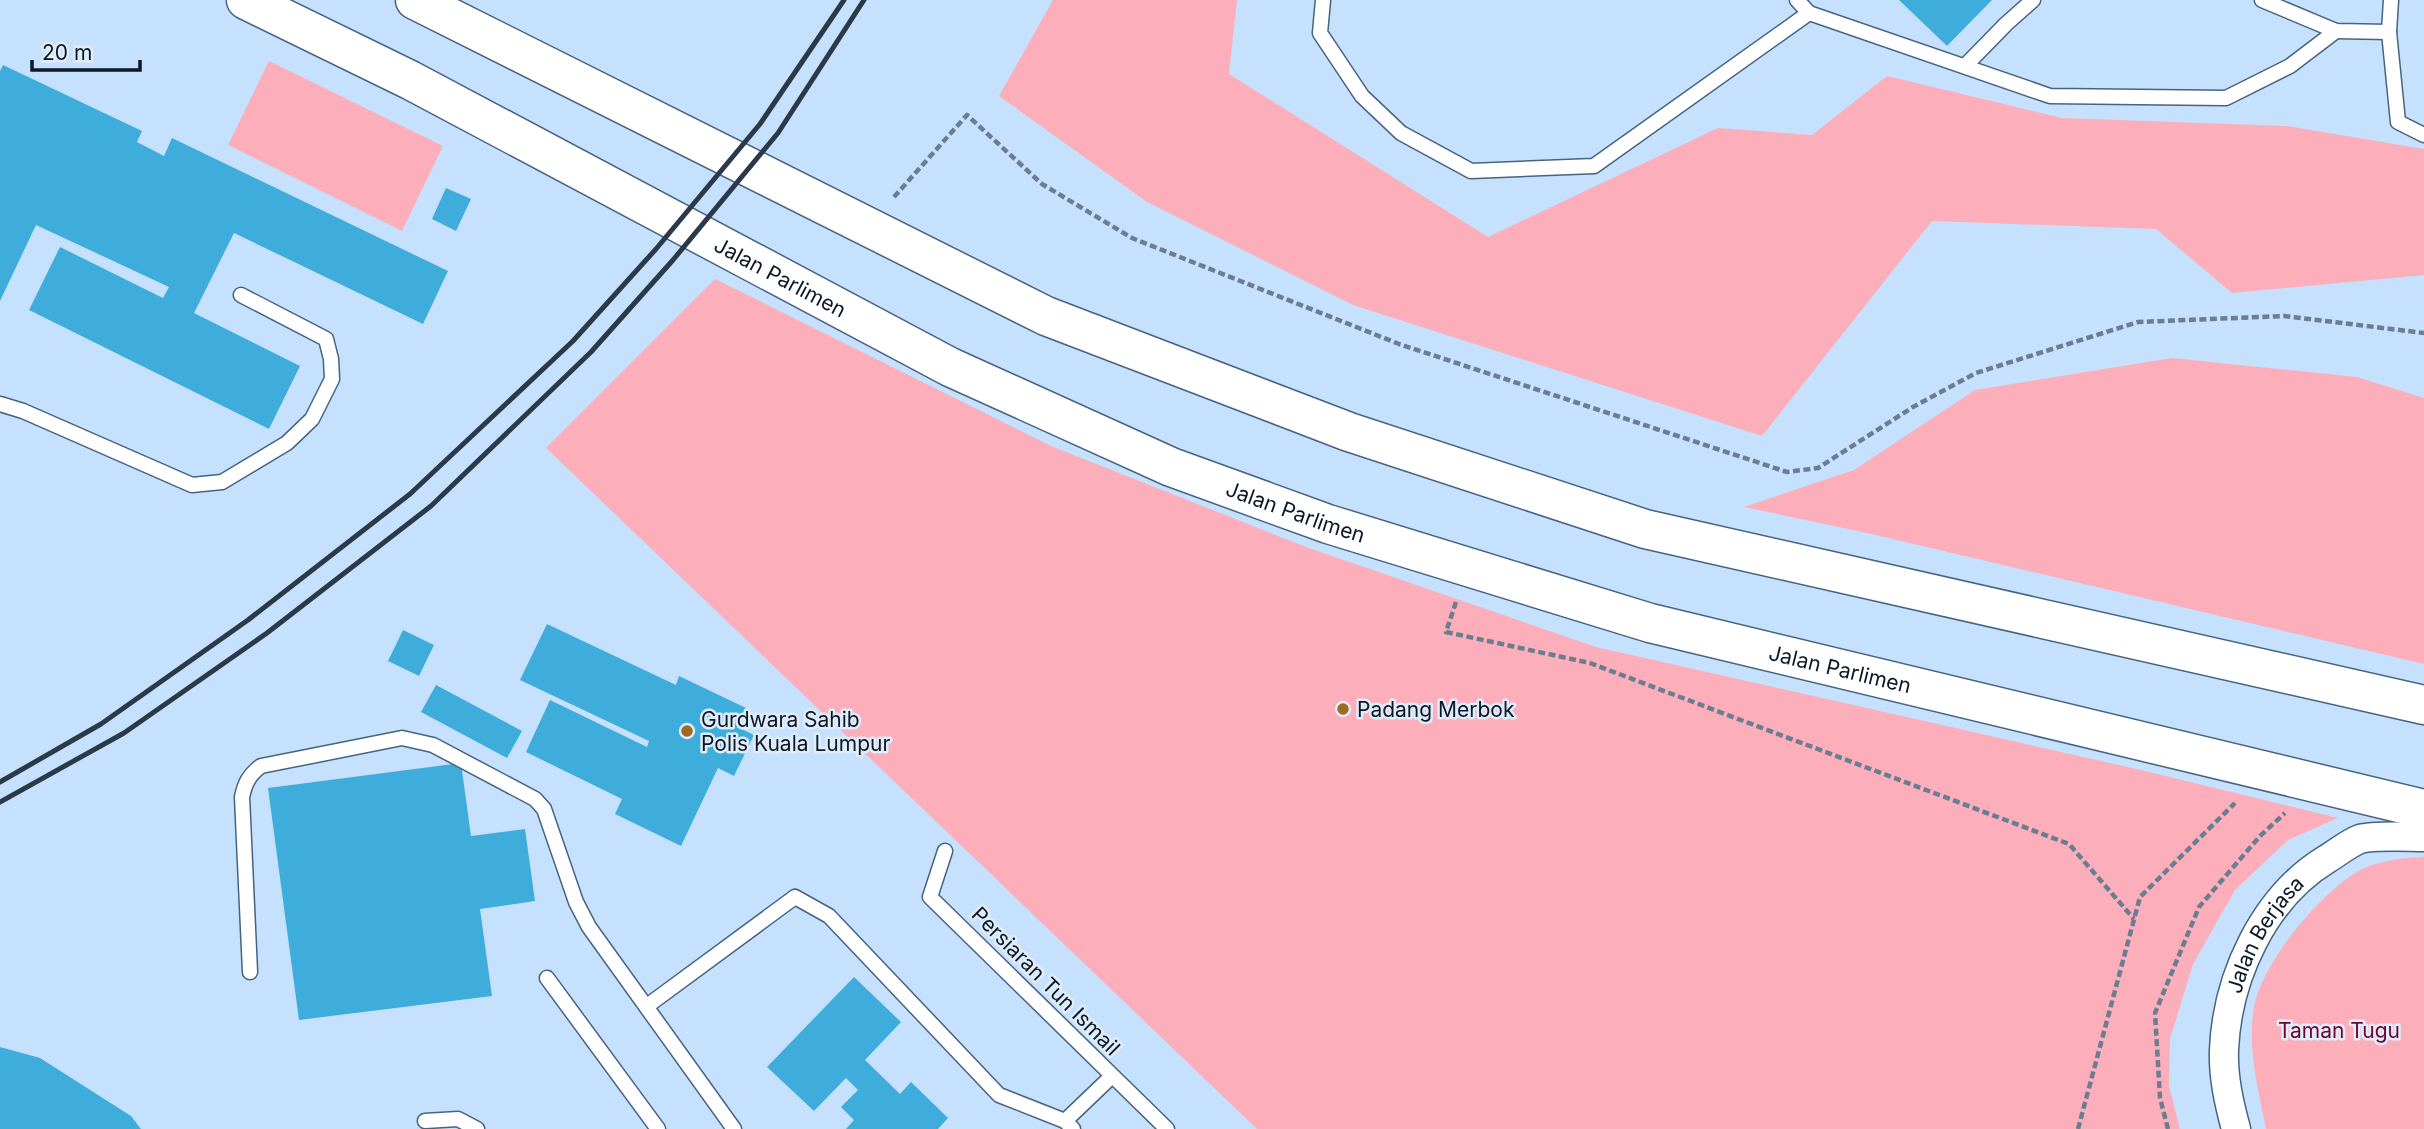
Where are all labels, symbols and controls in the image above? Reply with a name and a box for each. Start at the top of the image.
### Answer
scale bar [32,28,140,72]
text: 20 m [42,40,92,65]
street label: Jalan Parlimen [710,232,851,322]
street label: Jalan Parlimen [1223,476,1368,547]
street label: Jalan Parlimen [1766,640,1914,698]
place label: Padang Merbok [1357,697,1515,722]
marker: Padang Merbok [1335,701,1351,717]
place label: Gurdwara Sahib Polis Kuala Lumpur [701,707,890,756]
marker: Gurdwara Sahib Polis Kuala Lumpur [679,723,695,739]
street label: Jalan Berjasa [2221,870,2308,996]
street label: Persiaran Tun Ismail [967,902,1125,1060]
park label: Taman Tugu [2278,1018,2400,1043]

